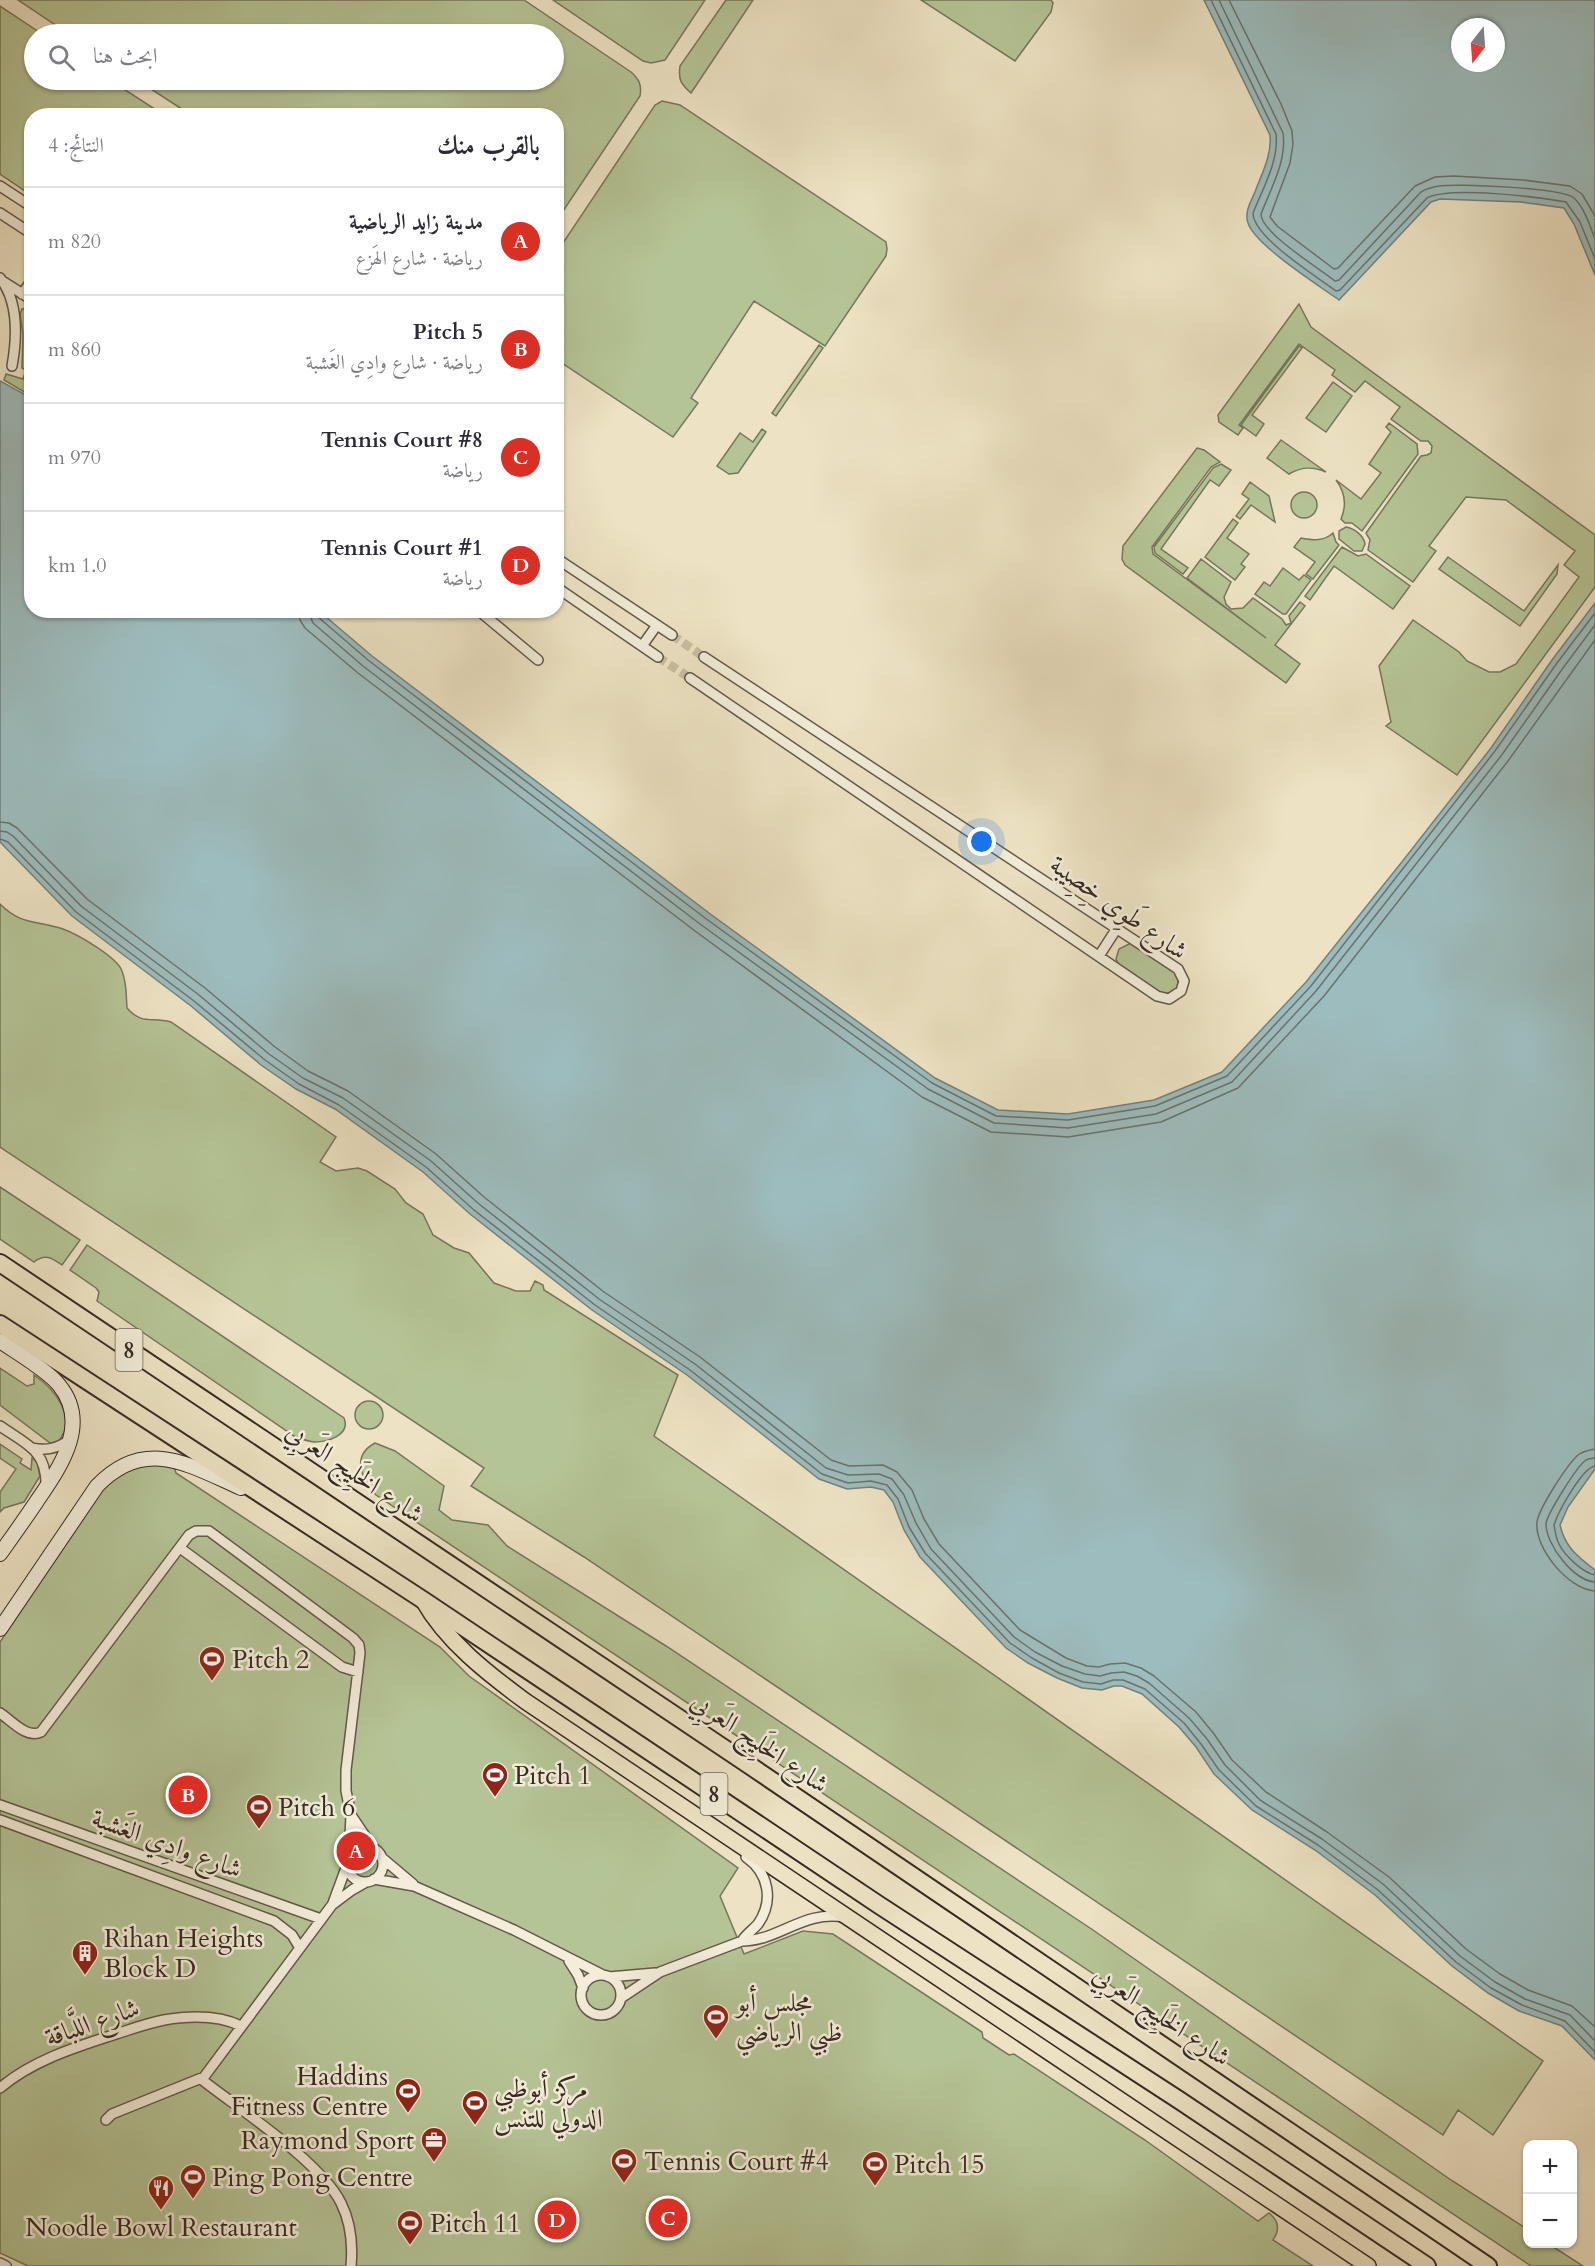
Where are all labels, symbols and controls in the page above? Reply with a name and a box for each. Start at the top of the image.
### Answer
north arrow [1451,18,1505,72]
search box [24,24,564,90]
icon: search [45,41,78,74]
text: ابحث هنا [93,41,158,71]
text: بالقرب منك [437,128,540,163]
text: النتائج: 4 [48,132,104,159]
text: مدينة زايد الرياضية [349,207,483,237]
text: 820 m [48,228,101,255]
text: A [513,228,528,255]
text: رياضة · شارع الهَزع [355,245,483,272]
text: Pitch 5 [413,317,483,347]
text: 860 m [48,336,101,363]
text: B [513,336,528,363]
text: رياضة · شارع وادِي الغَشبة [306,349,483,376]
text: Tennis Court #8 [321,425,483,455]
text: 970 m [48,444,101,471]
text: C [513,444,528,471]
text: رياضة [443,457,483,484]
text: Tennis Court #1 [321,533,483,563]
text: 1.0 km [48,552,107,579]
text: D [512,552,529,579]
text: رياضة [443,565,483,592]
your location [967,827,996,856]
street label: شارع طَوِي خِصِيبة [1040,846,1195,971]
road number: 8 [116,1329,142,1371]
street label: شارع الخَلِيج العَربِي [276,1413,431,1536]
place label: Pitch 2 [232,1642,309,1677]
sports icon: Pitch 2 [197,1644,227,1682]
street label: شارع الخَلِيج العَربِي [681,1683,836,1806]
place label: Pitch 1 [514,1758,591,1793]
sports icon: Pitch 1 [480,1760,510,1798]
pin: B [168,1772,207,1818]
road number: 8 [700,1773,728,1815]
place label: Pitch 6 [278,1790,355,1825]
sports icon: Pitch 6 [244,1792,274,1830]
street label: شارع وادِي الغَشبة [86,1799,247,1891]
pin: A [336,1828,376,1874]
place label: Rihan Heights Block D [104,1921,263,1986]
building icon: Rihan Heights Block D [70,1938,100,1976]
street label: شارع الخَلِيج العَربِي [1083,1956,1238,2079]
place label: مجلس أبو ظبي الرياضي [733,1985,842,2056]
street label: شارع اللَّباقة [39,1986,145,2059]
sports icon: مجلس أبو ظبي الرياضي [701,2002,731,2040]
place label: Haddins Fitness Centre [231,2059,388,2124]
place label: مركز أبوظبي الدولي للتنس [494,2071,603,2140]
sports icon: Haddins Fitness Centre [393,2076,423,2114]
sports icon: مركز أبوظبي الدولي للتنس [460,2088,490,2126]
place label: Raymond Sport [241,2123,414,2158]
office icon: Raymond Sport [419,2125,449,2163]
map controls [1523,2140,1577,2248]
button: + [1523,2140,1577,2194]
place label: Tennis Court #4 [644,2144,829,2179]
sports icon: Tennis Court #4 [609,2146,639,2184]
place label: Pitch 15 [894,2147,985,2182]
sports icon: Pitch 15 [860,2149,890,2187]
place label: Ping Pong Centre [212,2160,413,2195]
sports icon: Ping Pong Centre [178,2162,208,2200]
restaurant icon: Noodle Bowl Restaurant [146,2173,176,2211]
button: − [1523,2194,1577,2248]
pin: C [648,2196,688,2240]
pin: D [538,2198,576,2242]
place label: Pitch 11 [430,2206,521,2241]
sports icon: Pitch 11 [395,2208,425,2246]
place label: Noodle Bowl Restaurant [25,2210,297,2245]

